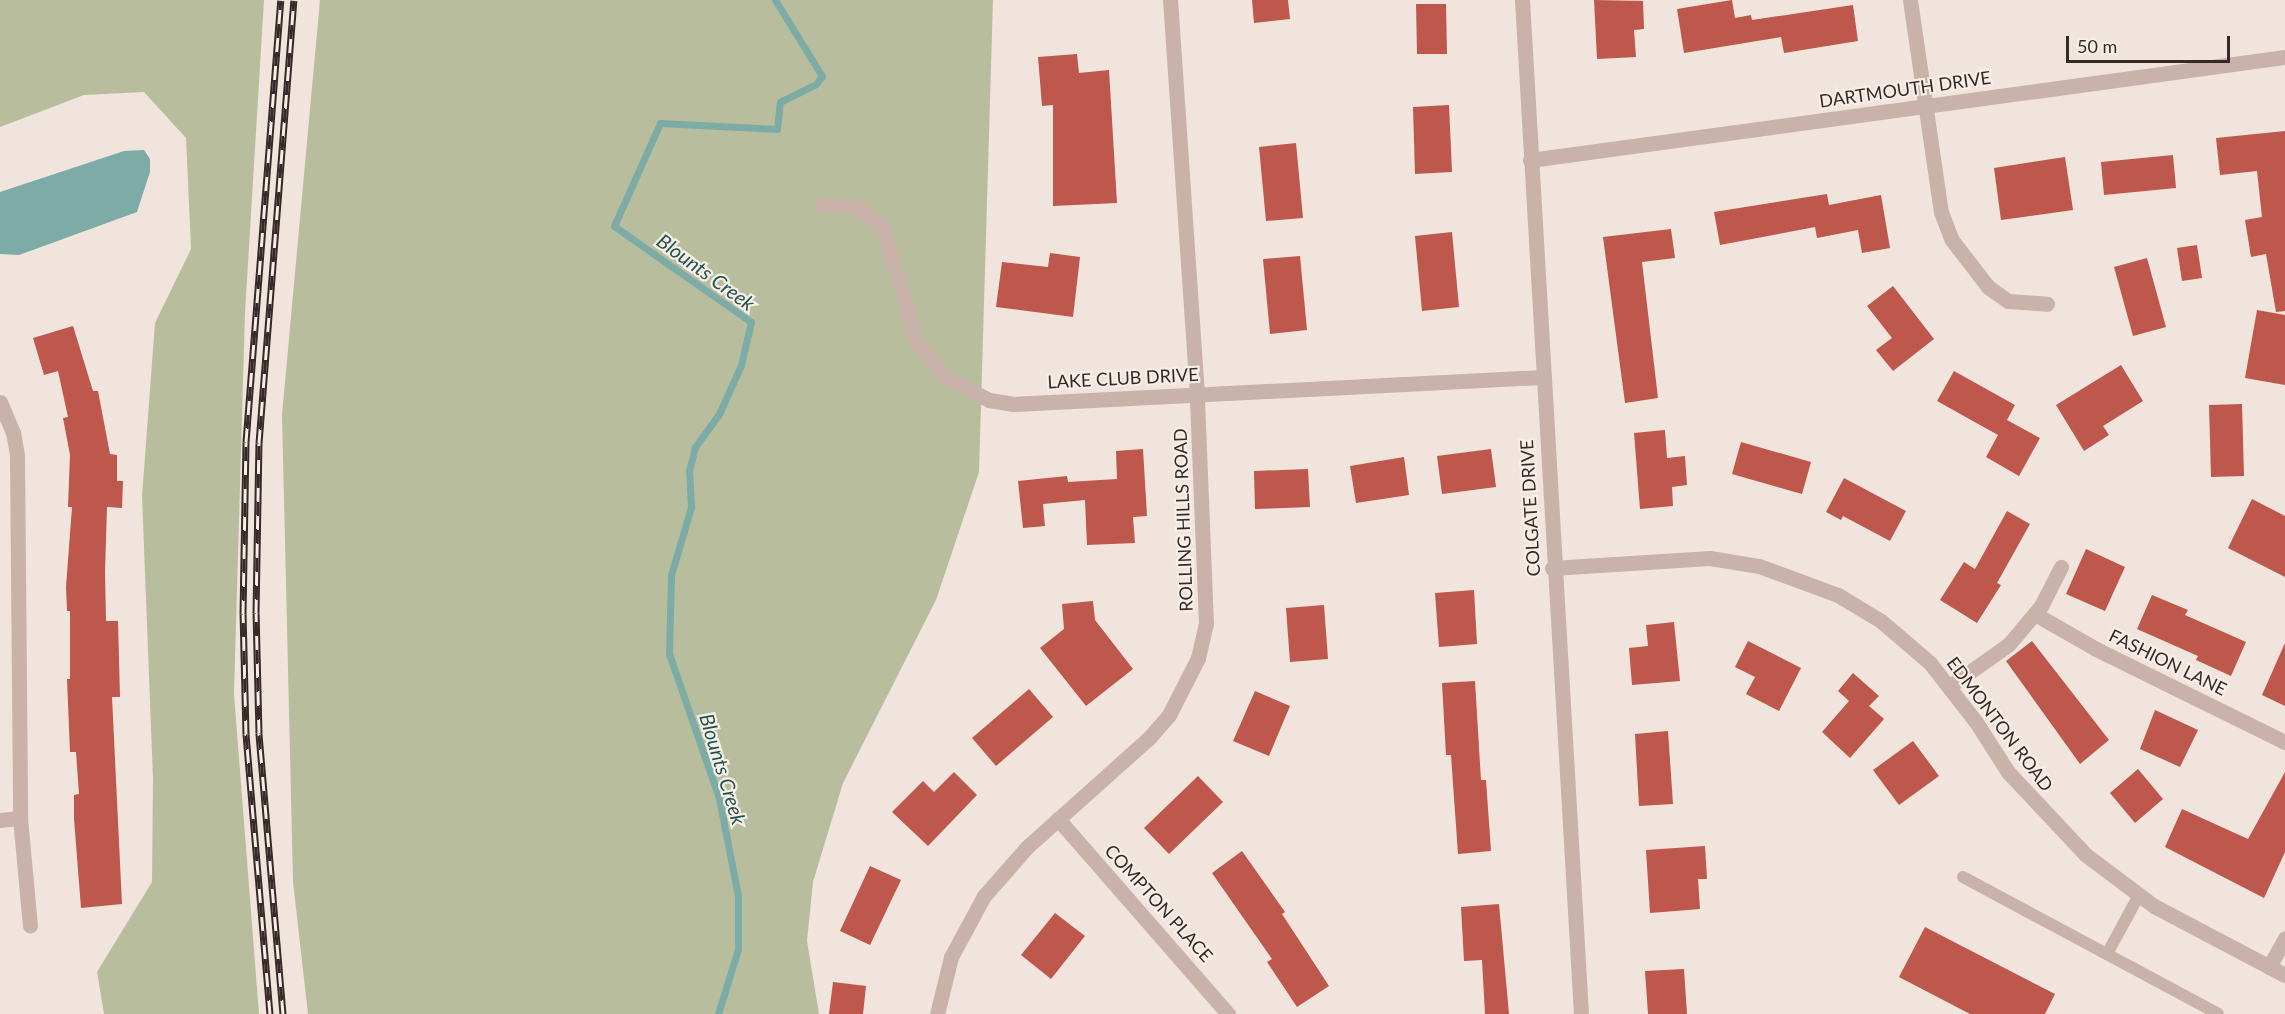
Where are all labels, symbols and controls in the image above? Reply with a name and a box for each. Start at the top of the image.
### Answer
scale bar [2069,24,2232,62]
text: 50 m [2077,35,2117,57]
street label: DARTMOUTH DRIVE [1818,66,1992,112]
water label: Blounts Creek [652,228,760,316]
street label: LAKE CLUB DRIVE [1047,363,1199,393]
street label: ROLLING HILLS ROAD [1169,428,1197,612]
street label: COLGATE DRIVE [1516,439,1544,577]
street label: FASHION LANE [2106,624,2230,700]
street label: EDMONTON ROAD [1942,652,2058,796]
water label: Blounts Creek [695,711,751,827]
street label: COMPTON PLACE [1101,840,1217,966]

